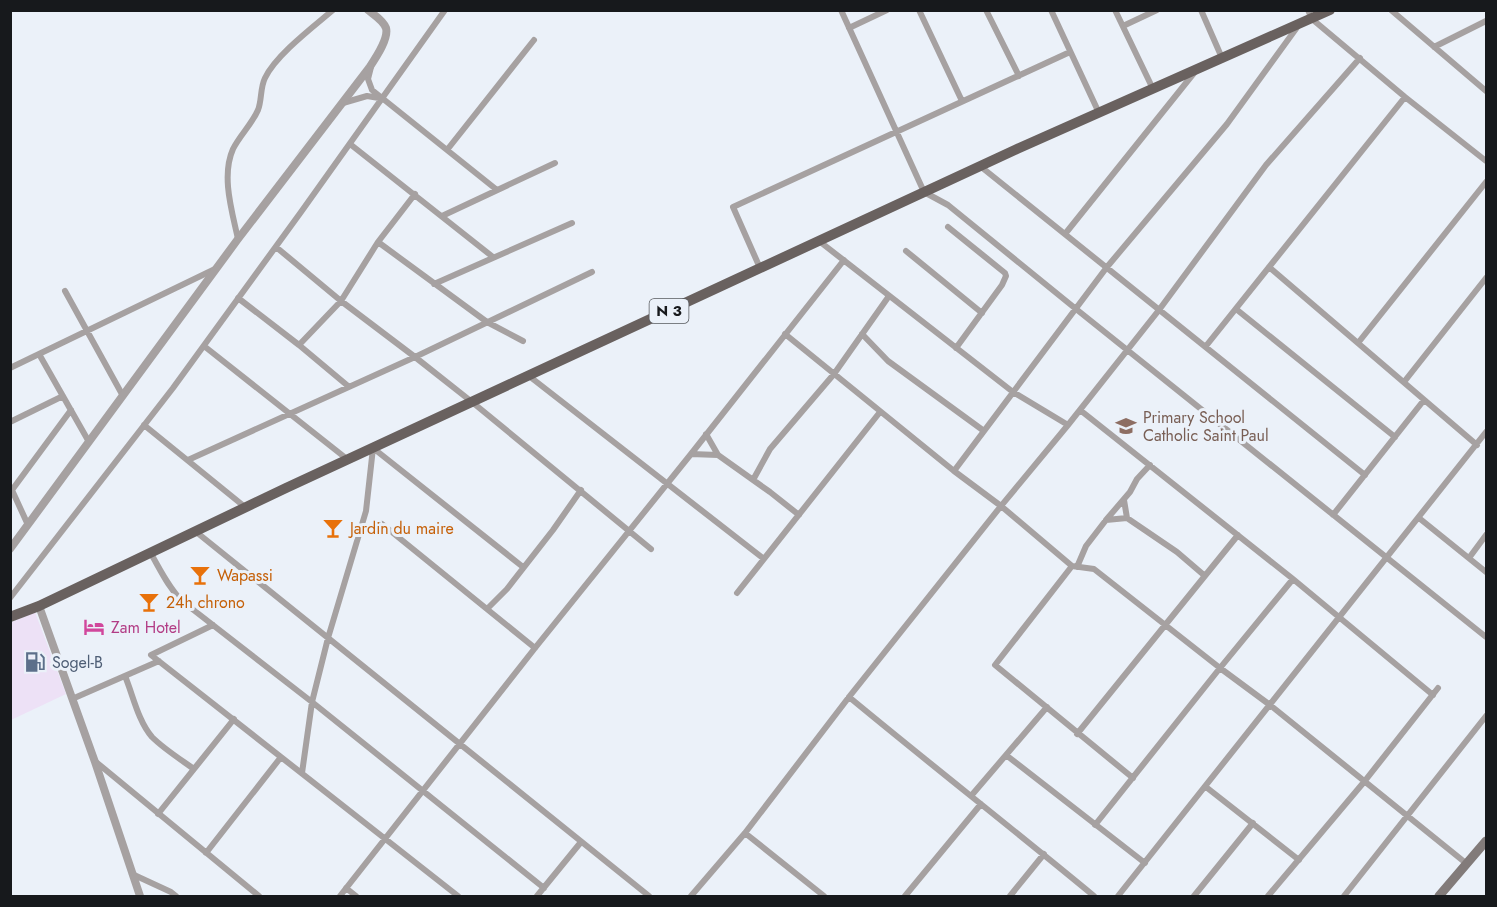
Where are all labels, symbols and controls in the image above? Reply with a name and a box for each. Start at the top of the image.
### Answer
road number: N 3 [650,299,688,323]
place label: Primary School Catholic Saint Paul [1143,406,1269,447]
school or university icon: Primary School Catholic Saint Paul [1114,414,1138,438]
bar icon: Jardin du maire [321,516,345,540]
place label: Jardin du maire [348,517,454,540]
bar icon: Wapassi [188,563,212,587]
place label: Wapassi [217,564,273,587]
bar icon: 24h chrono [137,590,161,614]
place label: 24h chrono [166,591,245,614]
hotel icon: Zam Hotel [82,615,106,639]
place label: Zam Hotel [111,616,181,639]
fuel station icon: Sogel-B [23,650,47,674]
place label: Sogel-B [52,651,103,674]

